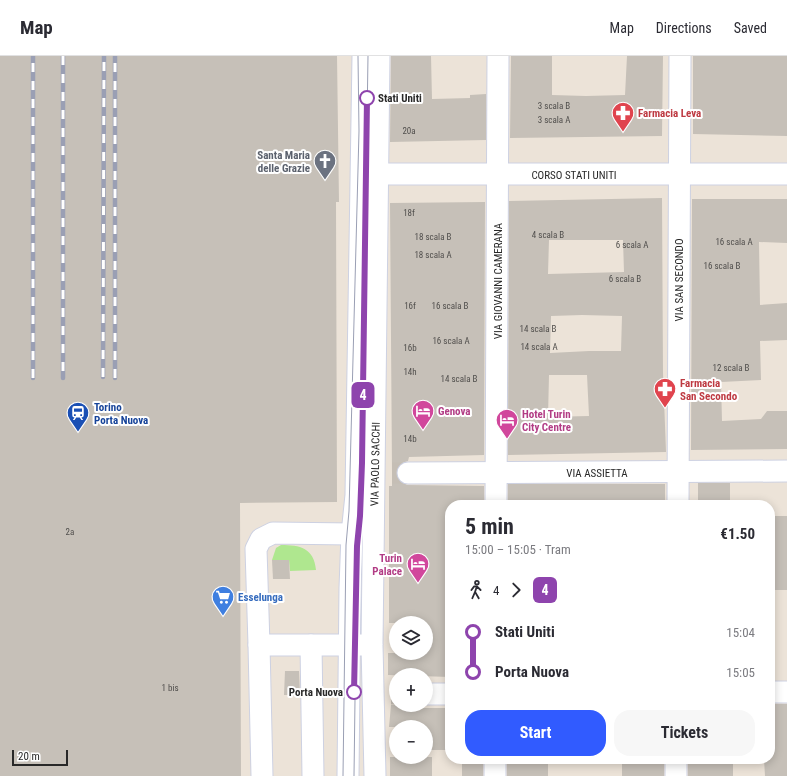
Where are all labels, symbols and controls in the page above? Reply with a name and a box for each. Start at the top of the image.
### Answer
text: Map [20,16,53,39]
text: Map [610,20,634,36]
text: Directions [656,20,712,36]
text: Saved [734,20,767,36]
marker: Stati Uniti [359,90,375,106]
place label: Stati Uniti [378,92,422,105]
pharmacy icon: Farmacia Leva [610,100,636,133]
house number: 3 scala B [538,101,570,111]
place label: Farmacia Leva [638,107,701,120]
house number: 3 scala A [538,115,570,125]
house number: 20a [402,126,416,136]
church icon: Santa Maria delle Grazie [312,148,338,181]
place label: Santa Maria delle Grazie [257,149,310,175]
street label: CORSO STATI UNITI [531,169,617,182]
house number: 18f [403,208,415,218]
street label: VIA GIOVANNI CAMERANA [492,222,505,339]
house number: 4 scala B [532,230,564,240]
house number: 18 scala B [415,232,452,242]
house number: 16 scala A [715,237,753,247]
street label: VIA SAN SECONDO [673,239,686,322]
house number: 6 scala A [616,240,648,250]
house number: 18 scala A [414,250,452,260]
house number: 16 scala B [704,261,741,271]
house number: 6 scala B [609,274,641,284]
house number: 16f [404,301,416,311]
house number: 16 scala B [432,301,469,311]
house number: 14 scala B [520,324,557,334]
house number: 16 scala A [432,336,470,346]
house number: 14 scala A [520,342,558,352]
house number: 16b [403,343,417,353]
house number: 12 scala B [713,363,750,373]
house number: 14h [403,367,417,377]
house number: 14 scala B [441,374,478,384]
pharmacy icon: Farmacia San Secondo [652,376,678,409]
place label: Farmacia San Secondo [680,377,738,403]
line badge: 4 [350,382,376,408]
text: 4 [359,387,367,403]
hotel icon: Genova [410,398,436,431]
station icon: Torino Porta Nuova [65,400,91,433]
place label: Torino Porta Nuova [94,401,148,427]
place label: Genova [438,405,471,418]
hotel icon: Hotel Turin City Centre [494,407,520,440]
place label: Hotel Turin City Centre [522,408,571,434]
street label: VIA PAOLO SACCHI [368,422,383,506]
house number: 14b [403,434,417,444]
street label: VIA ASSIETTA [566,467,628,480]
text: 5 min [465,514,514,539]
text: €1.50 [720,525,755,543]
house number: 2a [66,527,74,537]
text: 15:00 – 15:05 · Tram [465,542,571,557]
hotel icon: Turin Palace [405,551,431,584]
place label: Turin Palace [372,552,402,578]
icon: walk [465,579,487,601]
icon: forward [505,579,527,601]
text: 4 [541,582,549,598]
text: 4 [493,583,499,598]
supermarket icon: Esselunga [210,584,236,617]
place label: Esselunga [238,591,283,604]
map controls [389,616,433,764]
button: layers [389,616,433,660]
text: Stati Uniti [495,623,555,641]
text: 15:04 [726,625,755,640]
text: Porta Nuova [495,663,569,681]
text: 15:05 [726,665,755,680]
button: + [389,668,433,712]
house number: 1 bis [161,683,179,693]
marker: Porta Nuova [346,684,362,700]
place label: Porta Nuova [289,686,343,699]
button: Start [465,710,606,756]
button: Tickets [614,710,755,756]
button: − [389,720,433,764]
scale bar [12,748,68,767]
text: 20 m [18,750,40,763]

